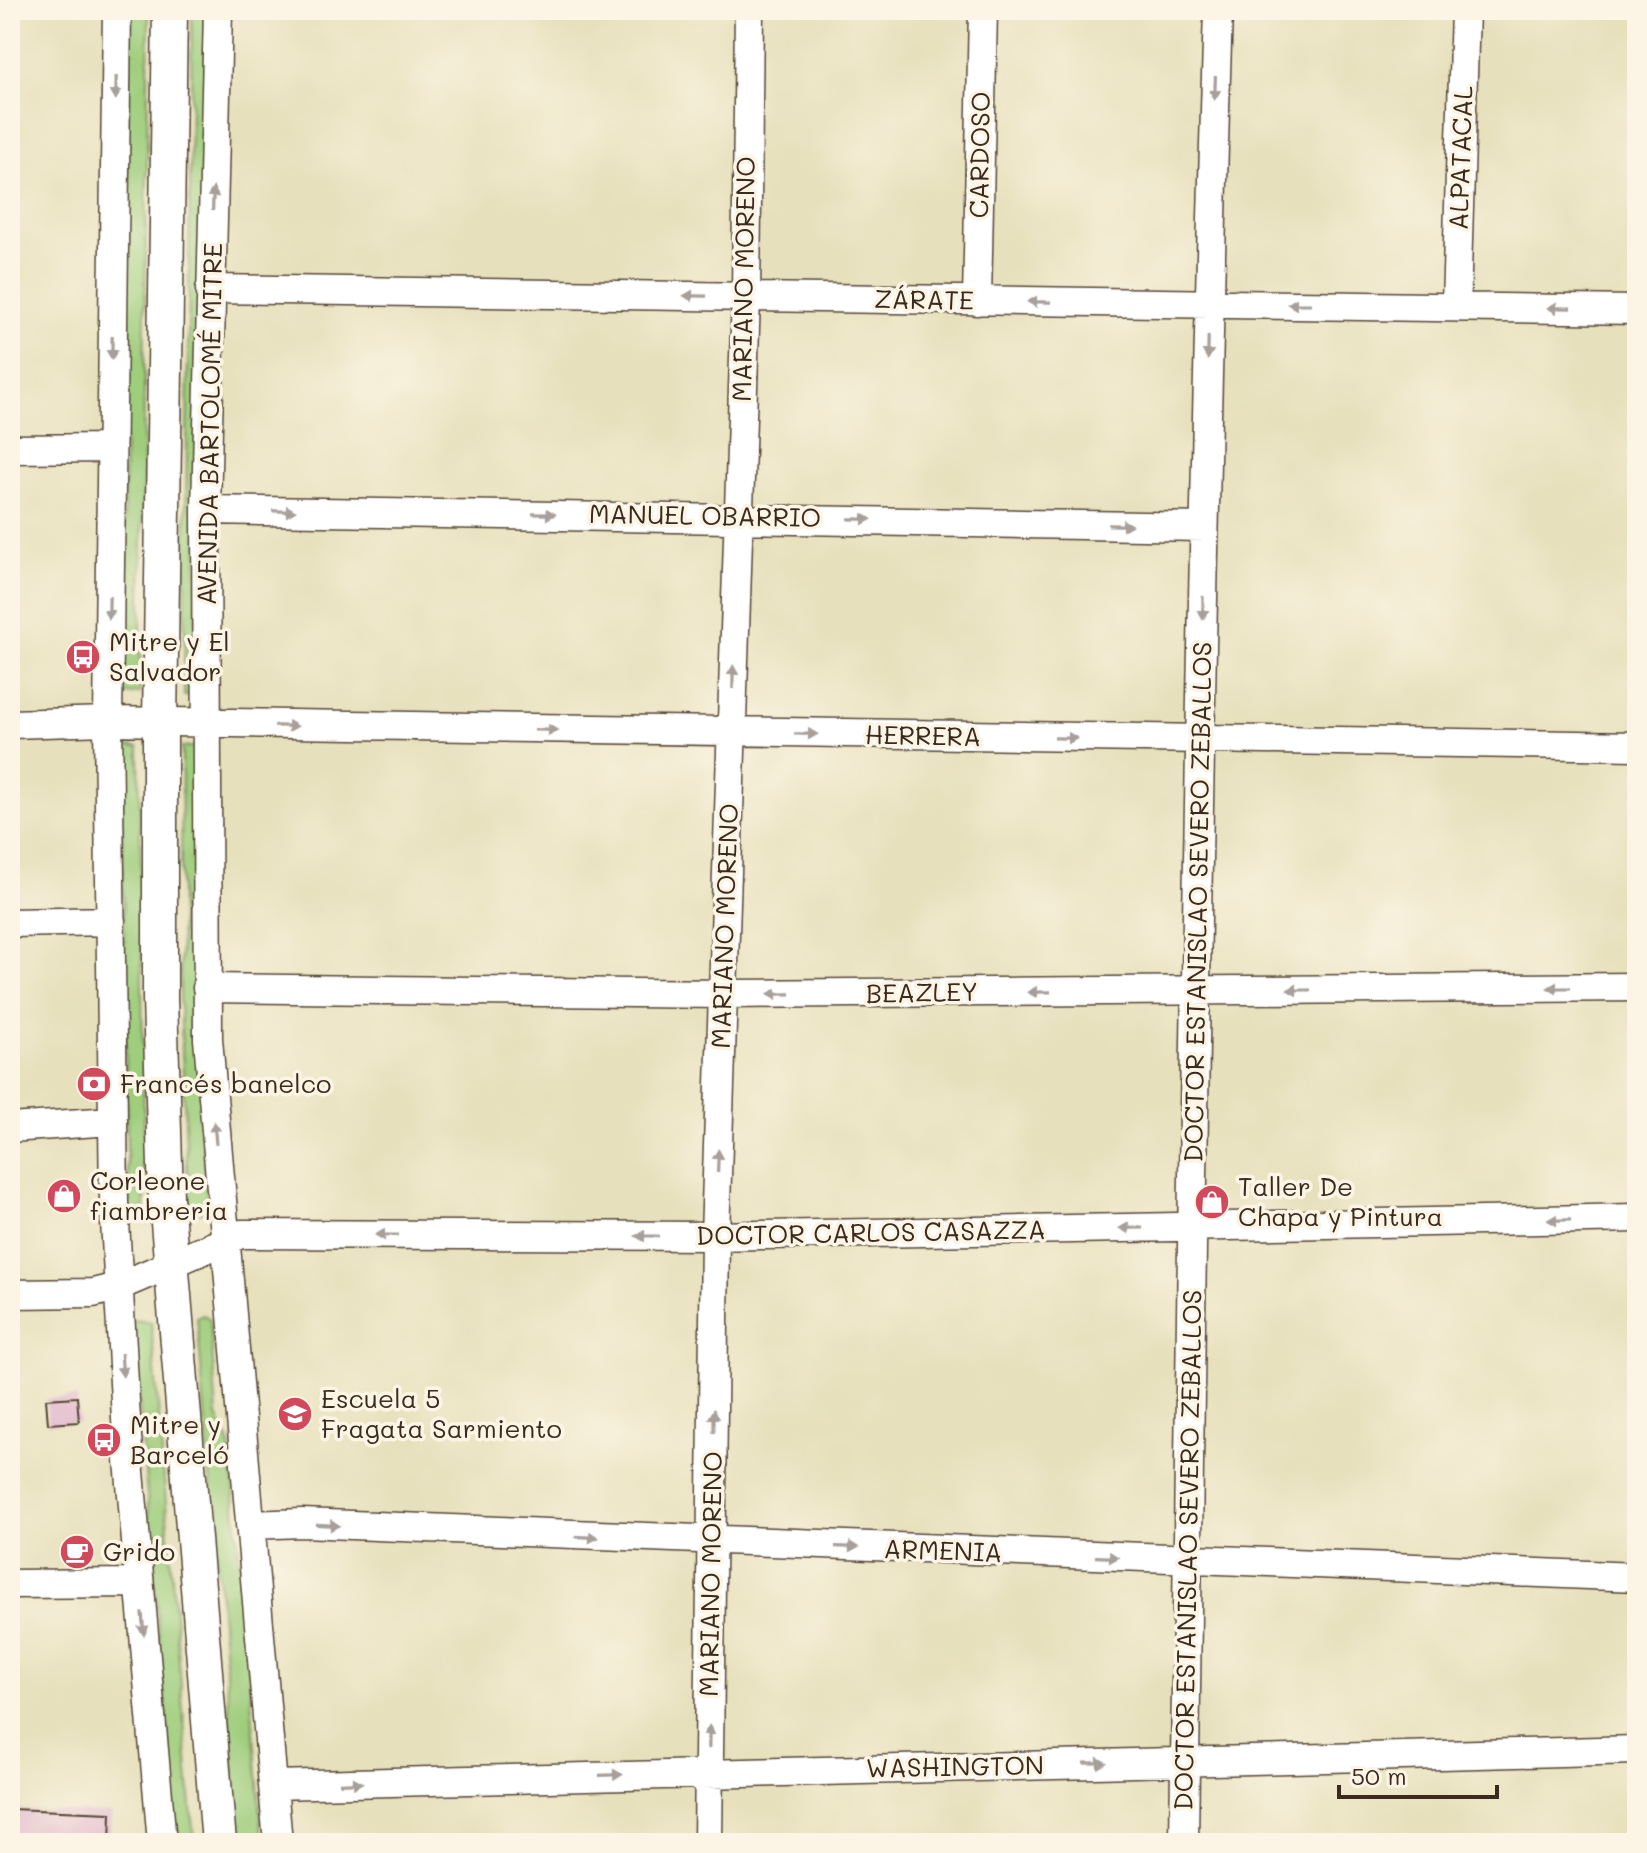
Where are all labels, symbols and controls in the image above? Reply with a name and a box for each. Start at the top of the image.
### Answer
one-way arrow [110,76,122,101]
one-way arrow [1209,76,1222,101]
street label: ALPATACAL [1440,85,1480,231]
street label: CARDOSO [961,91,997,219]
street label: MARIANO MORENO [724,156,762,402]
one-way arrow [207,186,219,211]
street label: AVENIDA BARTOLOMÉ MITRE [189,242,229,606]
street label: ZÁRATE [874,281,974,317]
one-way arrow [682,290,707,302]
one-way arrow [1026,295,1051,308]
one-way arrow [1286,298,1311,310]
one-way arrow [1546,302,1571,314]
one-way arrow [106,336,118,361]
one-way arrow [1201,336,1214,361]
street label: MANUEL OBARRIO [589,496,821,534]
one-way arrow [272,505,297,517]
one-way arrow [532,508,557,520]
one-way arrow [848,513,873,525]
one-way arrow [1108,519,1133,531]
one-way arrow [102,596,115,621]
one-way arrow [1197,596,1209,621]
place label: Mitre y El Salvador [109,624,230,688]
bus stop icon: Mitre y El Salvador [64,638,102,676]
street label: DOCTOR ESTANISLAO SEVERO ZEBALLOS [1175,641,1219,1163]
one-way arrow [726,664,739,689]
street label: HERRERA [865,717,981,753]
one-way arrow [274,720,299,732]
one-way arrow [534,724,559,736]
one-way arrow [794,728,819,740]
one-way arrow [1054,731,1079,744]
street label: MARIANO MORENO [703,803,745,1049]
street label: BEAZLEY [866,974,978,1010]
one-way arrow [1546,981,1571,994]
one-way arrow [1286,983,1311,996]
one-way arrow [1026,986,1051,998]
one-way arrow [766,988,791,1000]
bank icon: Francés banelco [75,1065,113,1103]
place label: Francés banelco [120,1066,332,1100]
one-way arrow [209,1120,222,1145]
one-way arrow [711,1148,724,1173]
place label: Corleone fiambreria [90,1163,228,1227]
place label: Taller De Chapa y Pintura [1238,1169,1443,1233]
shop icon: Corleone fiambreria [45,1177,83,1215]
shop icon: Taller De Chapa y Pintura [1193,1183,1231,1221]
street label: DOCTOR CARLOS CASAZZA [696,1212,1046,1252]
one-way arrow [1546,1213,1571,1226]
one-way arrow [1118,1221,1143,1234]
one-way arrow [374,1229,399,1241]
one-way arrow [634,1230,659,1242]
street label: DOCTOR ESTANISLAO SEVERO ZEBALLOS [1165,1289,1209,1811]
one-way arrow [116,1353,129,1378]
place label: Escuela 5 Fragata Sarmiento [321,1381,562,1445]
school or university icon: Escuela 5 Fragata Sarmiento [276,1395,314,1433]
place label: Mitre y Barceló [130,1407,229,1471]
one-way arrow [707,1408,720,1433]
bus stop icon: Mitre y Barceló [85,1421,123,1459]
street label: MARIANO MORENO [691,1451,729,1697]
one-way arrow [316,1518,341,1531]
one-way arrow [575,1530,601,1543]
street label: ARMENIA [883,1531,1003,1569]
cafe icon: Grido [58,1533,96,1571]
place label: Grido [103,1534,175,1568]
one-way arrow [835,1541,860,1554]
one-way arrow [1095,1551,1120,1564]
one-way arrow [136,1612,149,1637]
one-way arrow [703,1724,715,1749]
street label: WASHINGTON [866,1747,1044,1785]
scale bar [1339,1749,1497,1799]
one-way arrow [1083,1757,1108,1770]
text: 50 m [1351,1760,1407,1791]
one-way arrow [599,1769,624,1782]
one-way arrow [339,1777,364,1789]

